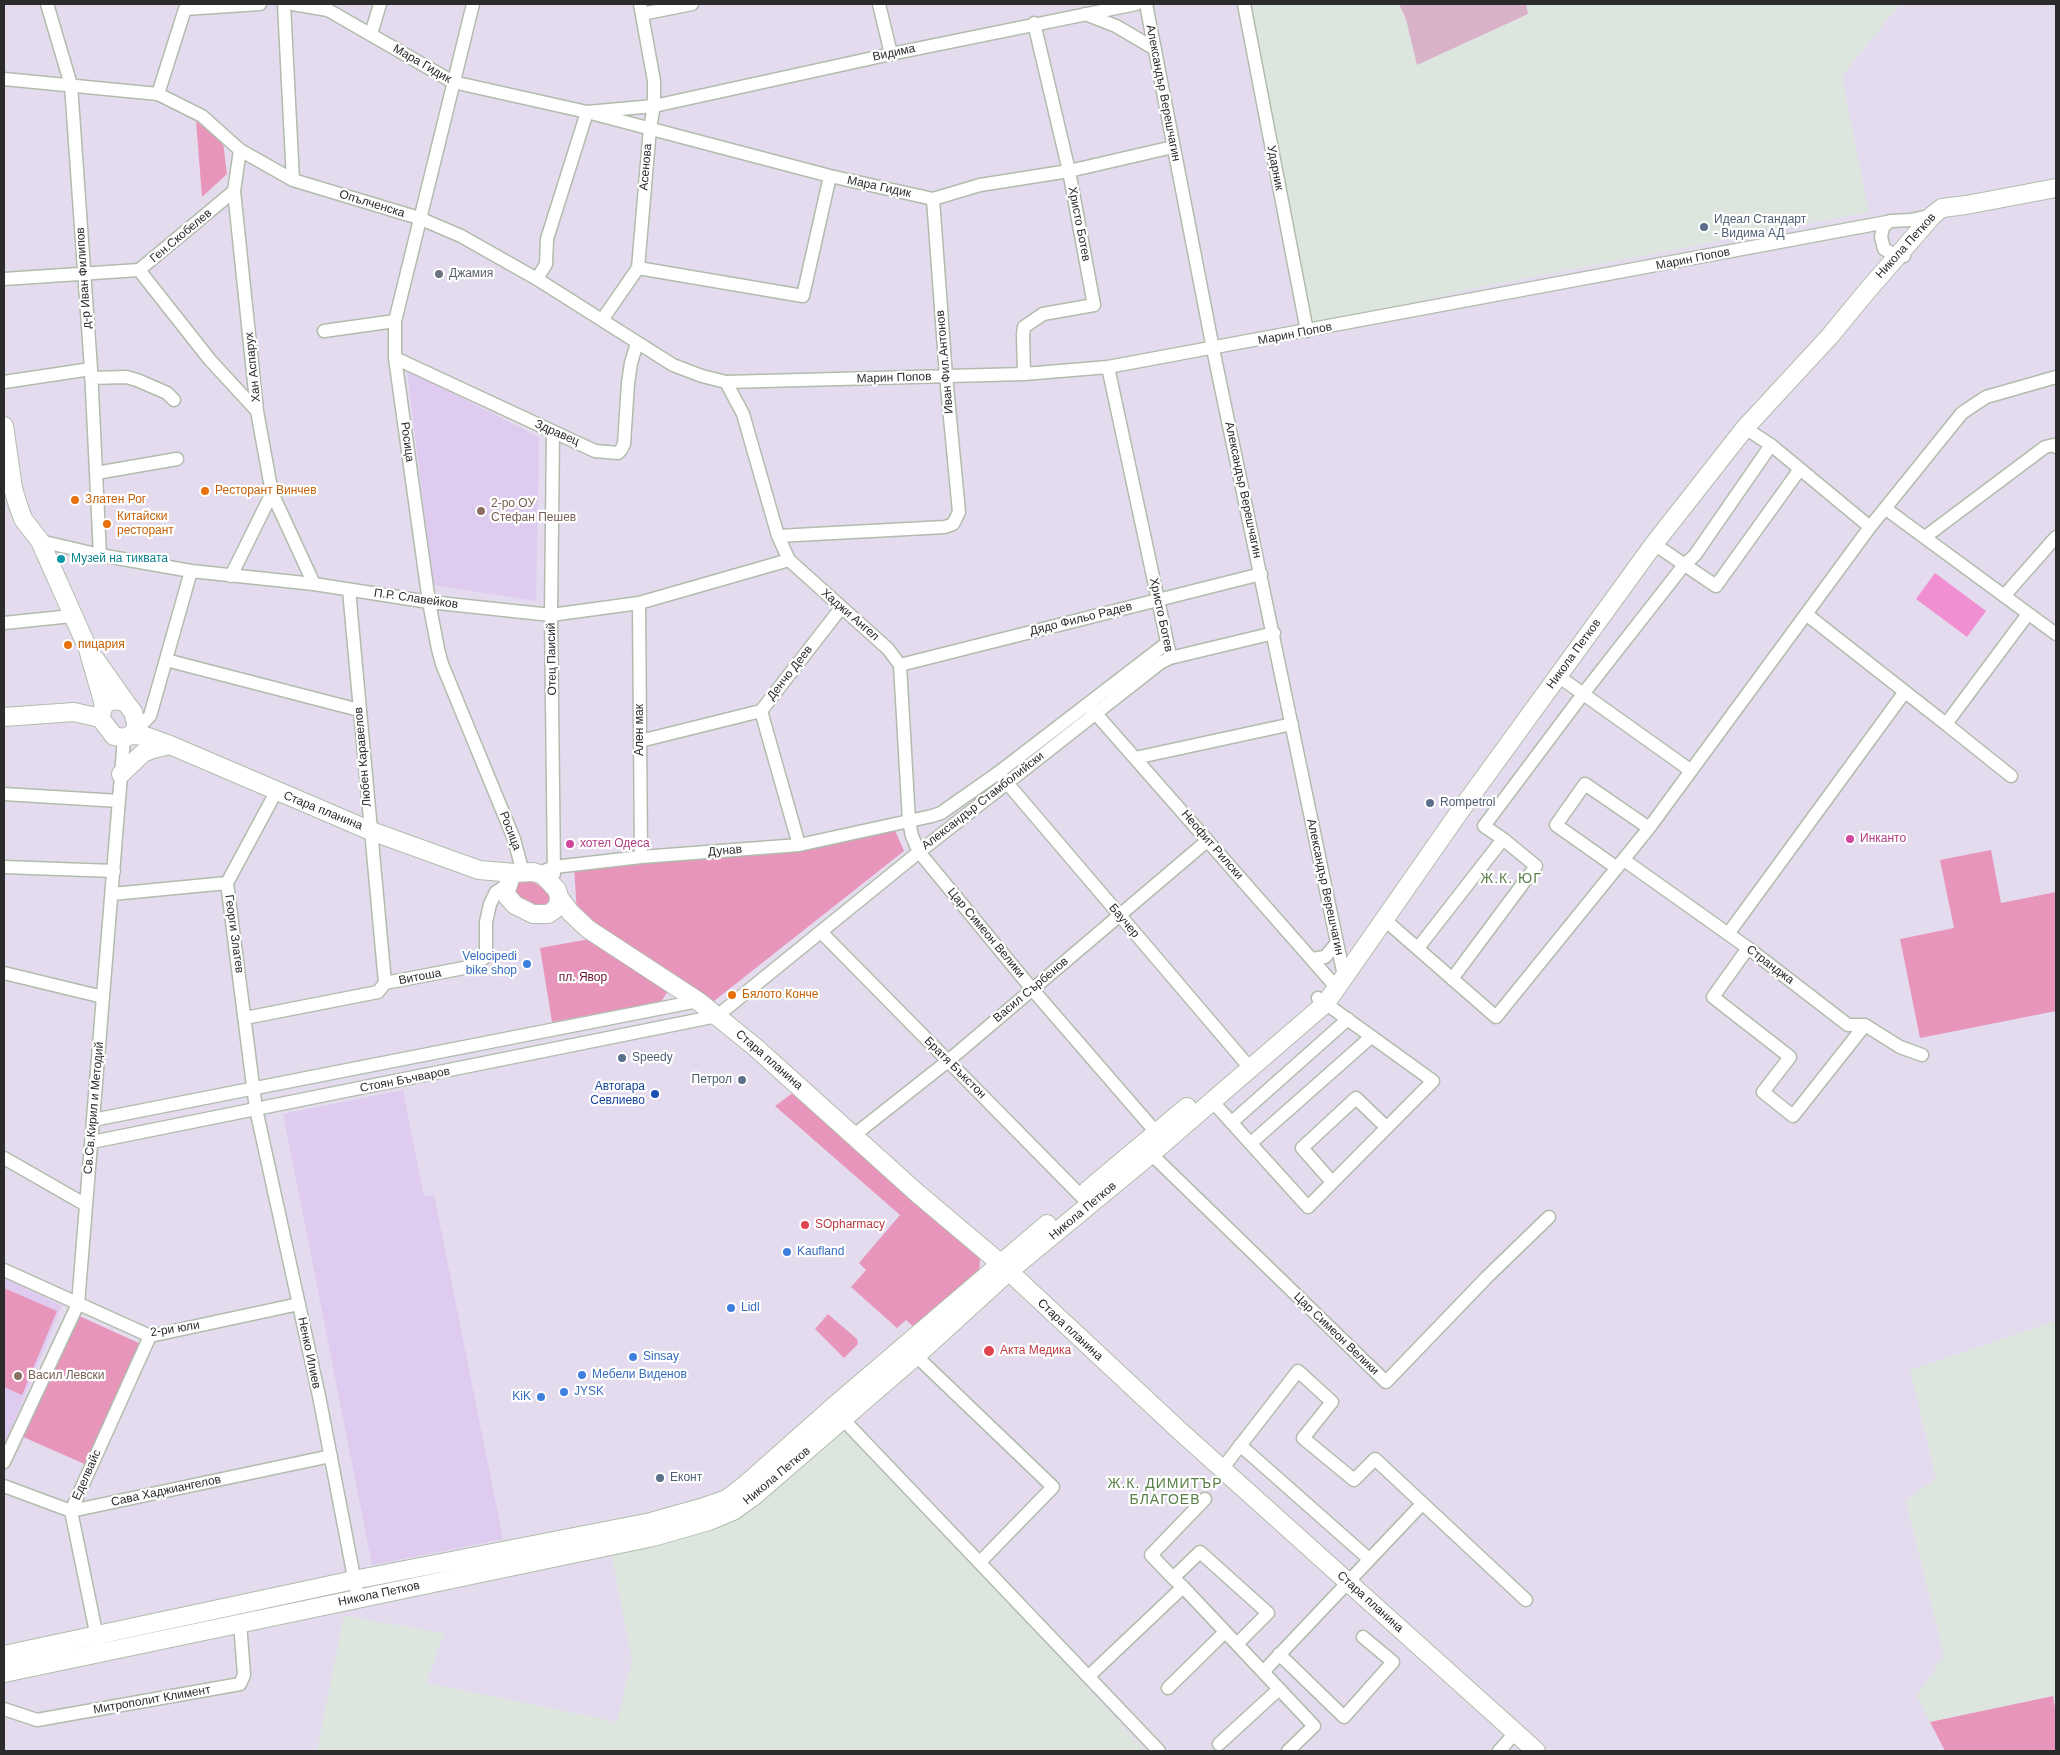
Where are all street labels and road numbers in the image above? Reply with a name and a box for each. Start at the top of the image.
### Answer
street label: Александър Верешчагин [1143,23,1183,163]
street label: Видима [871,41,917,65]
street label: Мара Гидик [390,42,454,86]
street label: Асенова [637,143,655,191]
street label: Ударник [1264,144,1286,192]
street label: Мара Гидик [846,173,912,201]
street label: Христо Ботев [1065,186,1093,262]
street label: Опълченска [337,187,407,221]
street label: Ген.Скобелев [147,206,215,266]
street label: Никола Петков [1873,210,1939,282]
street label: д-р Иван Филипов [73,227,95,329]
street label: Марин Попов [1655,245,1731,273]
street label: Иван Фил.Антонов [933,310,957,414]
street label: Марин Попов [1257,320,1333,348]
street label: Хан Аспарух [242,331,264,403]
street label: Марин Попов [856,369,932,387]
street label: Здравец [532,417,582,449]
street label: Росица [397,421,417,463]
street label: Александър Верешчагин [1222,421,1264,559]
street label: Христо Ботев [1146,577,1176,653]
street label: П.Р. Славейков [373,586,459,612]
street label: Хаджи Ангел [818,586,882,644]
street label: Дядо Фильо Радев [1028,599,1134,639]
street label: Никола Петков [1544,616,1604,692]
street label: Отец Паисий [544,622,560,696]
street label: Денчо Деев [764,643,816,703]
street label: Ален мак [633,704,647,756]
street label: Любен Каравелов [351,707,375,807]
street label: Александър Стамболийски [919,749,1047,853]
street label: Стара планина [281,789,365,833]
street label: Неофит Рилски [1178,807,1246,883]
street label: Росица [496,810,524,852]
street label: Александър Верешчагин [1304,818,1346,956]
street label: Дунав [707,842,743,860]
street label: Цар Симеон Велики [944,885,1028,981]
street label: Георги Златев [221,894,247,974]
street label: Баучер [1106,901,1142,941]
street label: Странджа [1743,942,1797,988]
street label: Васил Сърбенов [991,954,1071,1026]
street label: Витоша [398,966,442,988]
street label: Стара планина [733,1027,805,1093]
street label: Братя Бъкстон [921,1034,989,1102]
street label: Св.Св.Кирил и Методий [81,1041,107,1175]
street label: Стоян Бъчваров [359,1064,451,1096]
street label: Никола Петков [1047,1179,1119,1243]
street label: Цар Симеон Велики [1290,1290,1382,1378]
street label: Стара планина [1034,1296,1106,1364]
street label: Ненко Илиев [294,1316,324,1390]
street label: 2-ри юли [149,1318,201,1340]
street label: Никола Петков [741,1444,813,1508]
street label: Еделвайс [69,1447,105,1503]
street label: Сава Хаджиангелов [110,1472,222,1510]
street label: Стара планина [1334,1568,1406,1636]
street label: Никола Петков [337,1578,421,1610]
street label: Митрополит Климент [92,1683,212,1717]

